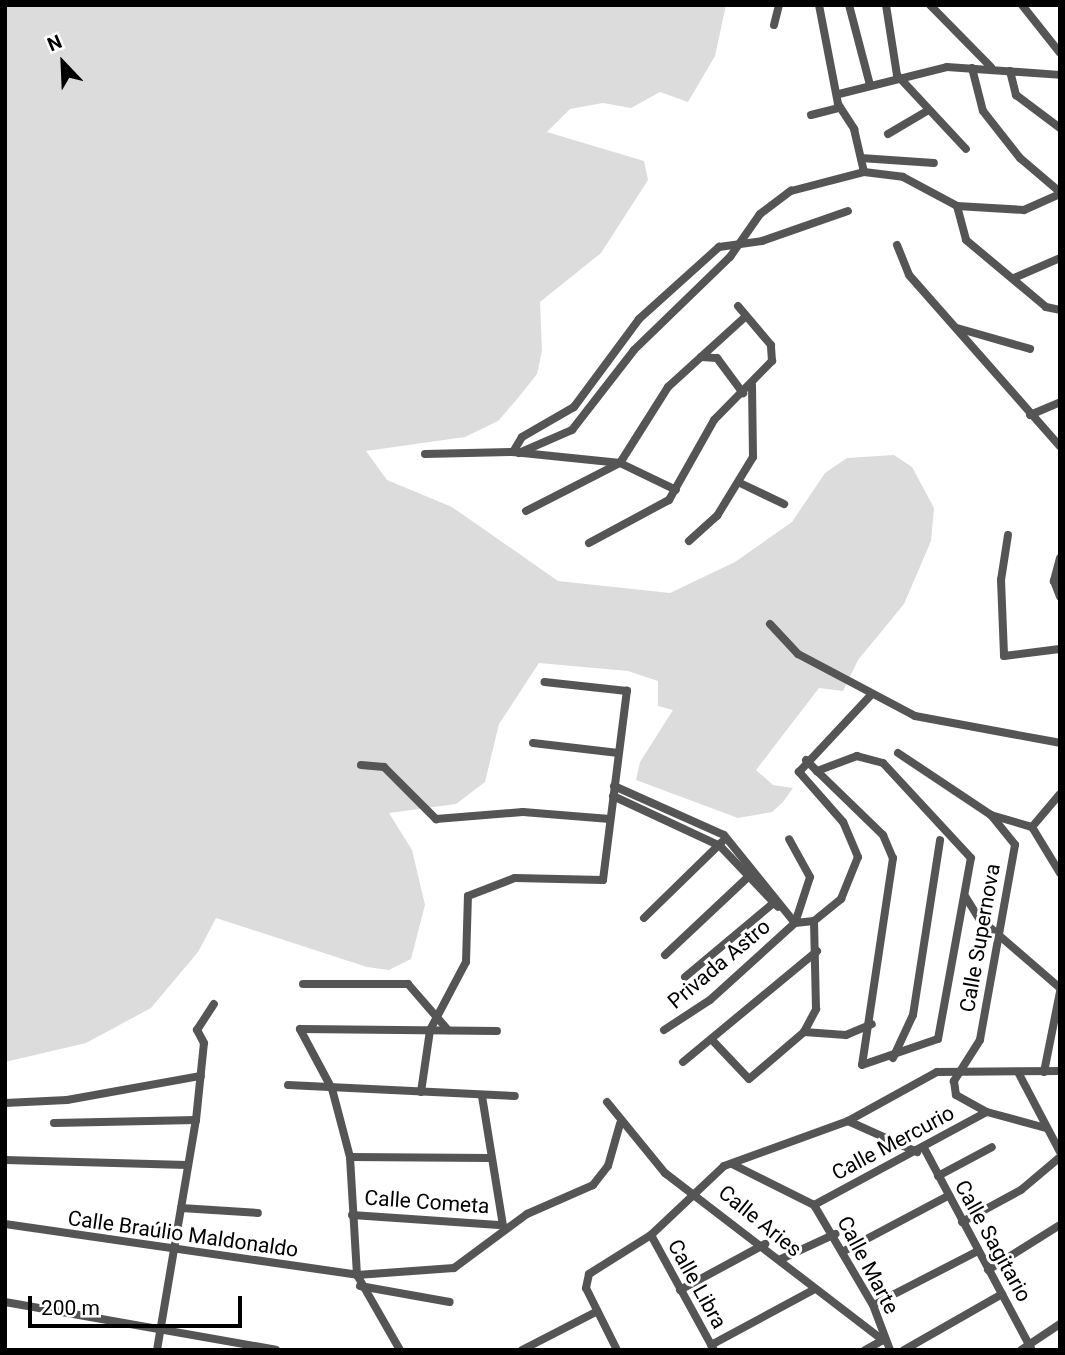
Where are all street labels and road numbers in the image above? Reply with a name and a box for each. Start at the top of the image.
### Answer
street label: Calle Supernova [955,862,1005,1014]
street label: Privada Astro [663,914,775,1014]
street label: Calle Mercurio [828,1100,958,1186]
street label: Calle Sagitario [949,1176,1037,1306]
street label: Calle Aries [713,1180,807,1262]
street label: Calle Cometa [364,1185,490,1219]
street label: Calle Braúlio Maldonaldo [66,1205,300,1263]
street label: Calle Marte [832,1212,904,1318]
street label: Calle Libra [662,1235,732,1333]

